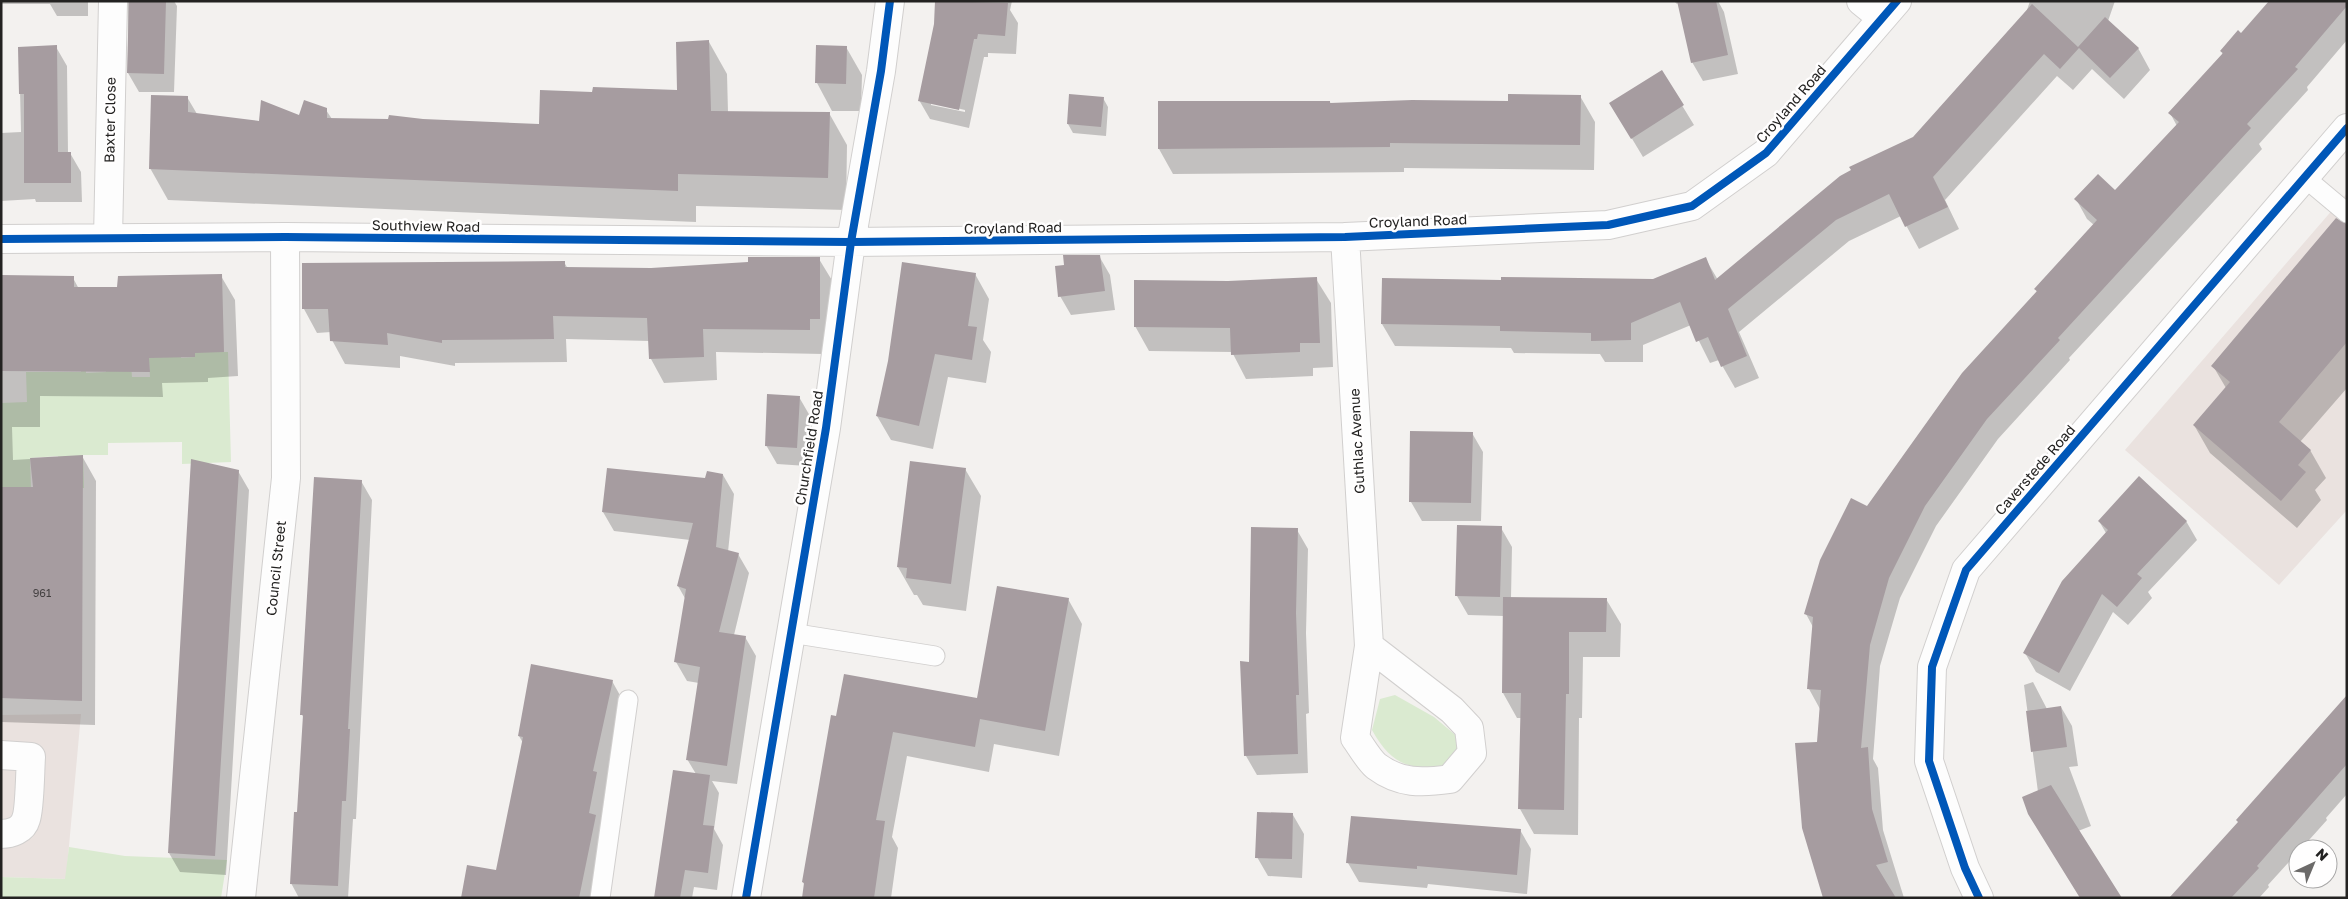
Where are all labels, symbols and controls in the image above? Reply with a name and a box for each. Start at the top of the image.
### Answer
street label: Croyland Road [1752,61,1829,146]
street label: Baxter Close [100,77,119,163]
street label: Croyland Road [1369,210,1467,231]
street label: Southview Road [372,216,480,235]
street label: Croyland Road [964,218,1062,237]
street label: Guthlac Avenue [1345,388,1368,494]
street label: Churchfield Road [791,389,826,506]
street label: Caverstede Road [1991,421,2078,518]
street label: Council Street [262,519,289,616]
house number: 961 [33,586,51,599]
north arrow [2288,839,2338,889]
text: N [2313,844,2332,864]

